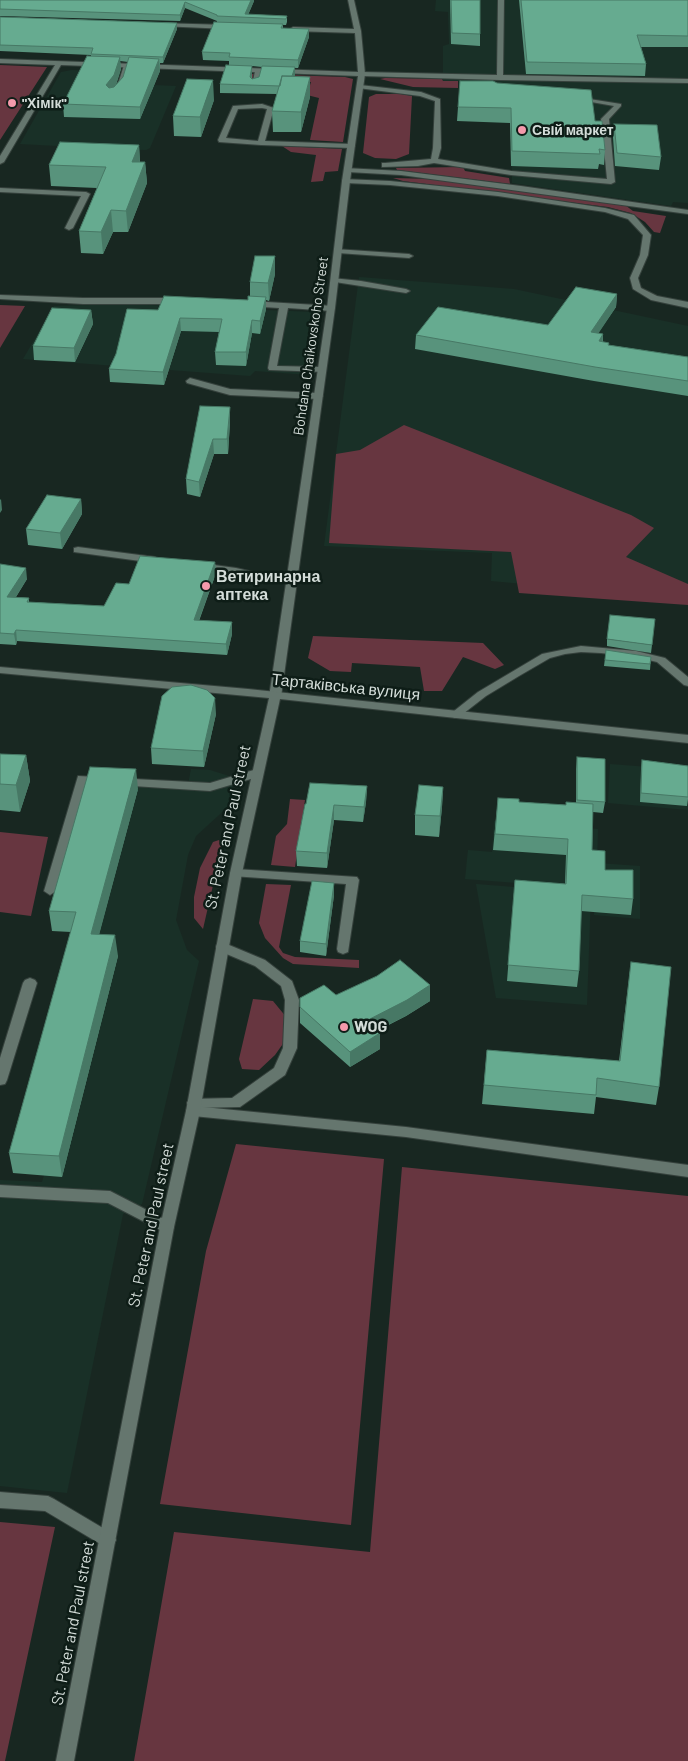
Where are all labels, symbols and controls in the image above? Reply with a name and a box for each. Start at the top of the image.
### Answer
place label: "Хімік" [22,95,67,111]
marker: "Хімік" [6,97,18,109]
place label: Свiй маркет [532,122,614,138]
marker: Свiй маркет [516,124,528,136]
street label: Bohdana Chaikovskoho Street [290,255,332,437]
place label: Ветиринарна аптека [216,567,320,605]
marker: Ветиринарна аптека [200,580,212,592]
street label: Тартаківська вулиця [271,670,421,704]
street label: St. Peter and Paul street [201,743,255,911]
place label: WOG [354,1017,387,1037]
marker: WOG [338,1021,350,1033]
street label: St. Peter and Paul street [124,1141,178,1309]
street label: St. Peter and Paul street [48,1539,98,1707]

